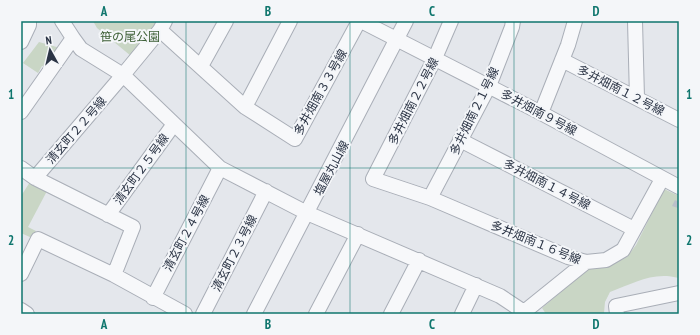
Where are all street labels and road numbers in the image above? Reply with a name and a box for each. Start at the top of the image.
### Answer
street label: 多井畑南３３号線 [290,46,350,138]
street label: 多井畑南２２号線 [385,55,441,147]
street label: 多井畑南１２号線 [575,62,667,118]
street label: 多井畑南２１号線 [446,65,502,157]
street label: 多井畑南９号線 [498,86,580,138]
street label: 清玄町２２号線 [43,93,109,167]
street label: 清玄町２５号線 [110,131,172,207]
street label: 塩屋丸山線 [310,138,352,198]
street label: 多井畑南１４号線 [501,156,593,212]
street label: 清玄町２４号線 [160,192,212,274]
street label: 清玄町２３号線 [208,212,260,294]
street label: 多井畑南１６号線 [489,217,583,267]

